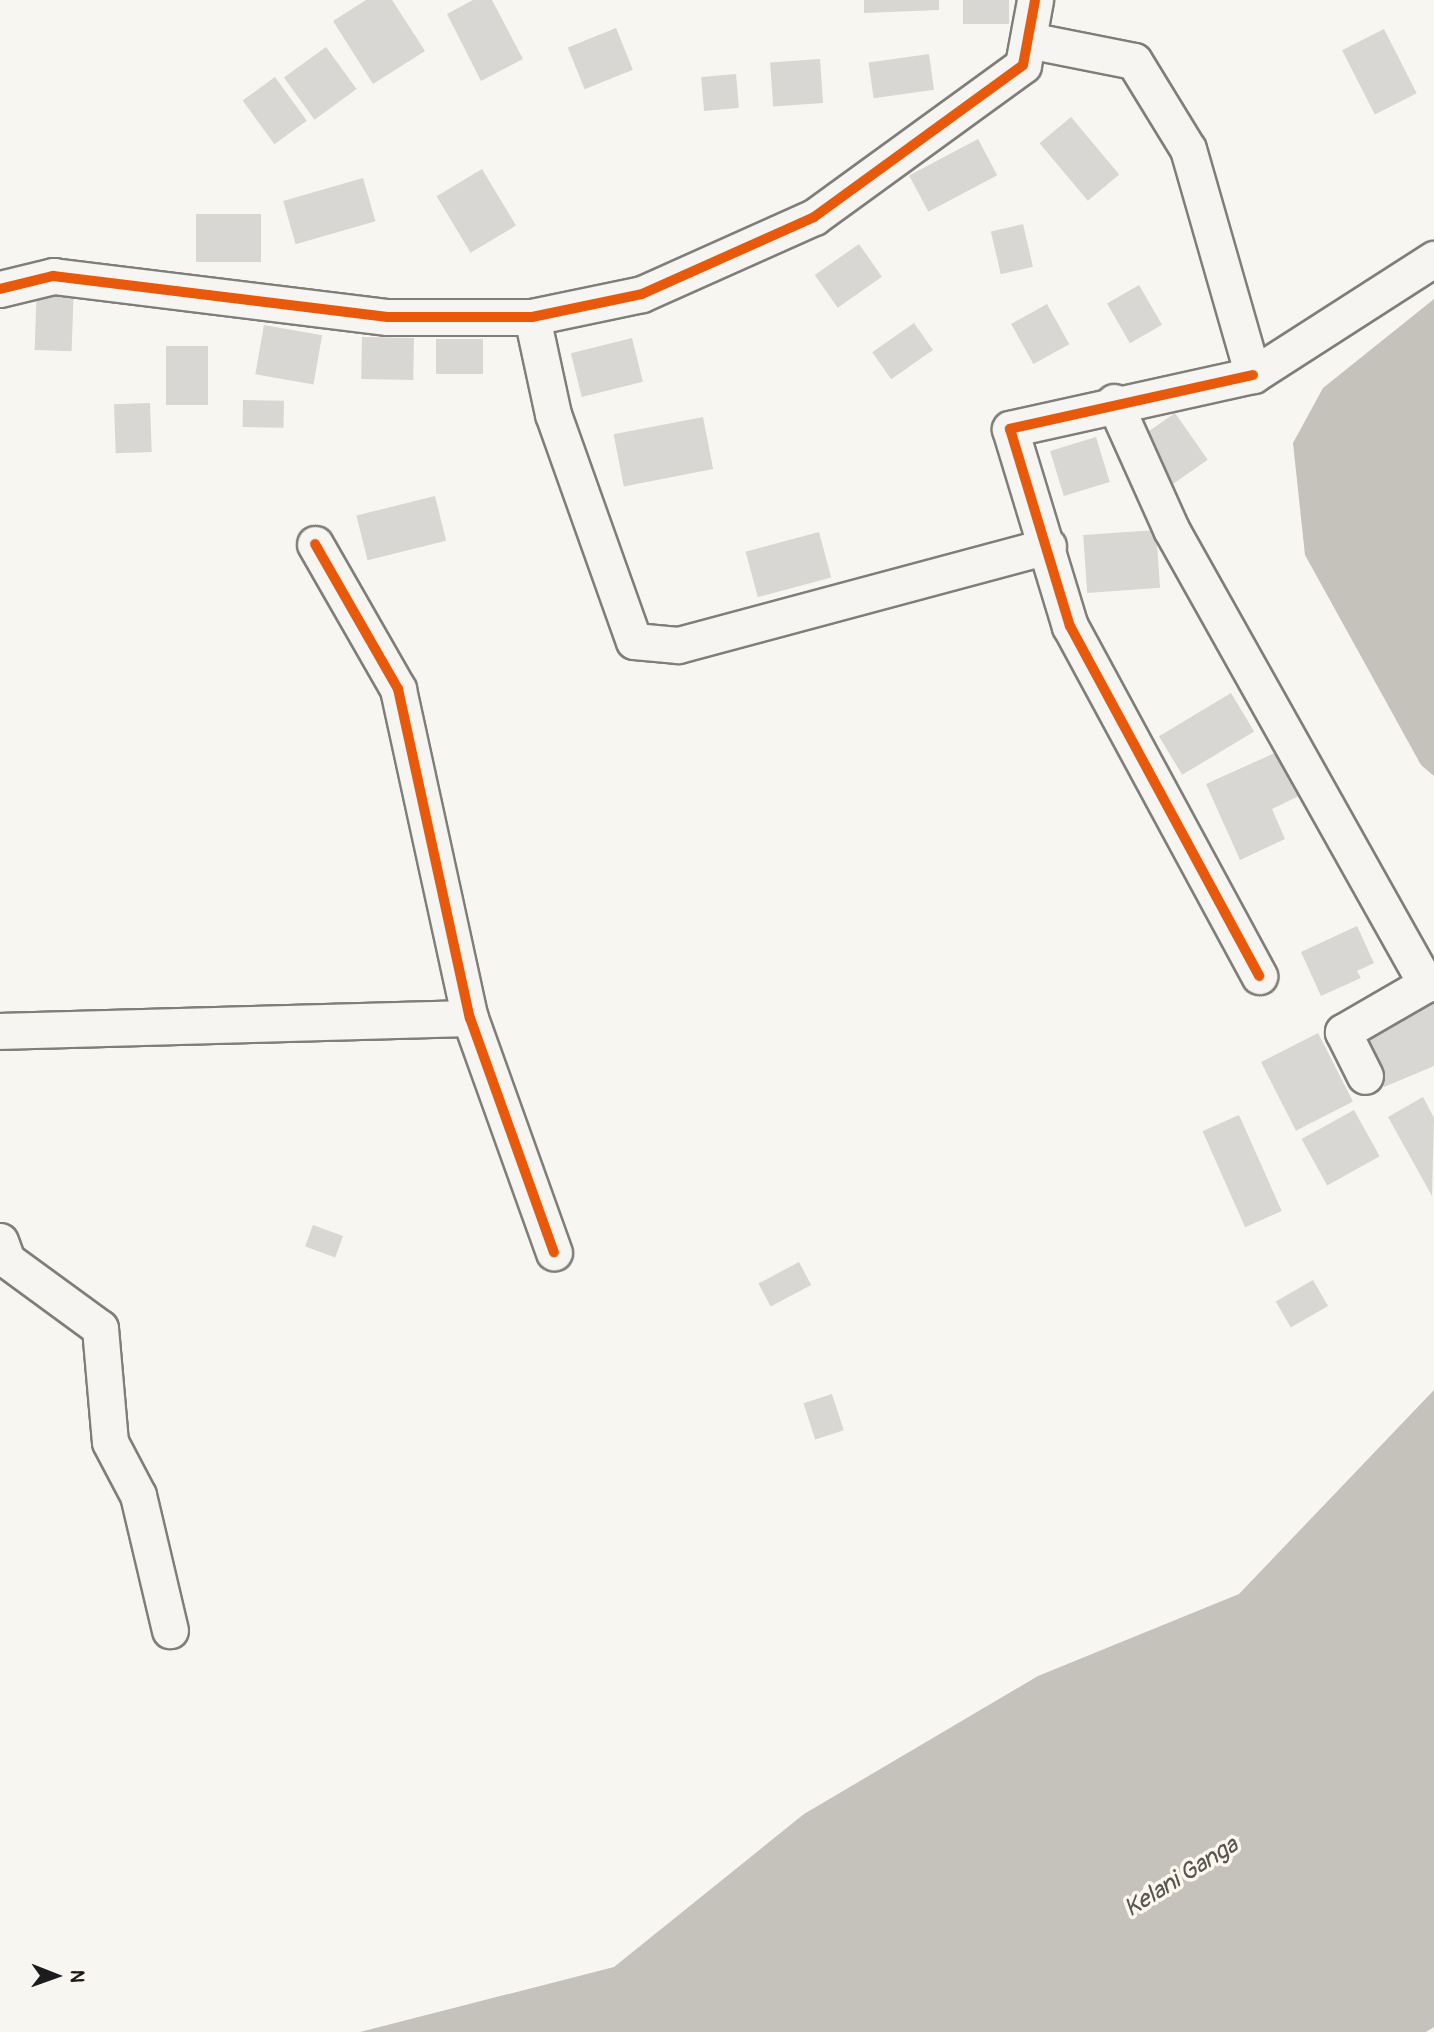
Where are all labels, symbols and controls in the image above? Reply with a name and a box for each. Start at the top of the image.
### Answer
water label: Kelani Ganga [1119,1831,1243,1923]
north arrow [21,1941,91,2011]
text: N [65,1970,89,1983]

